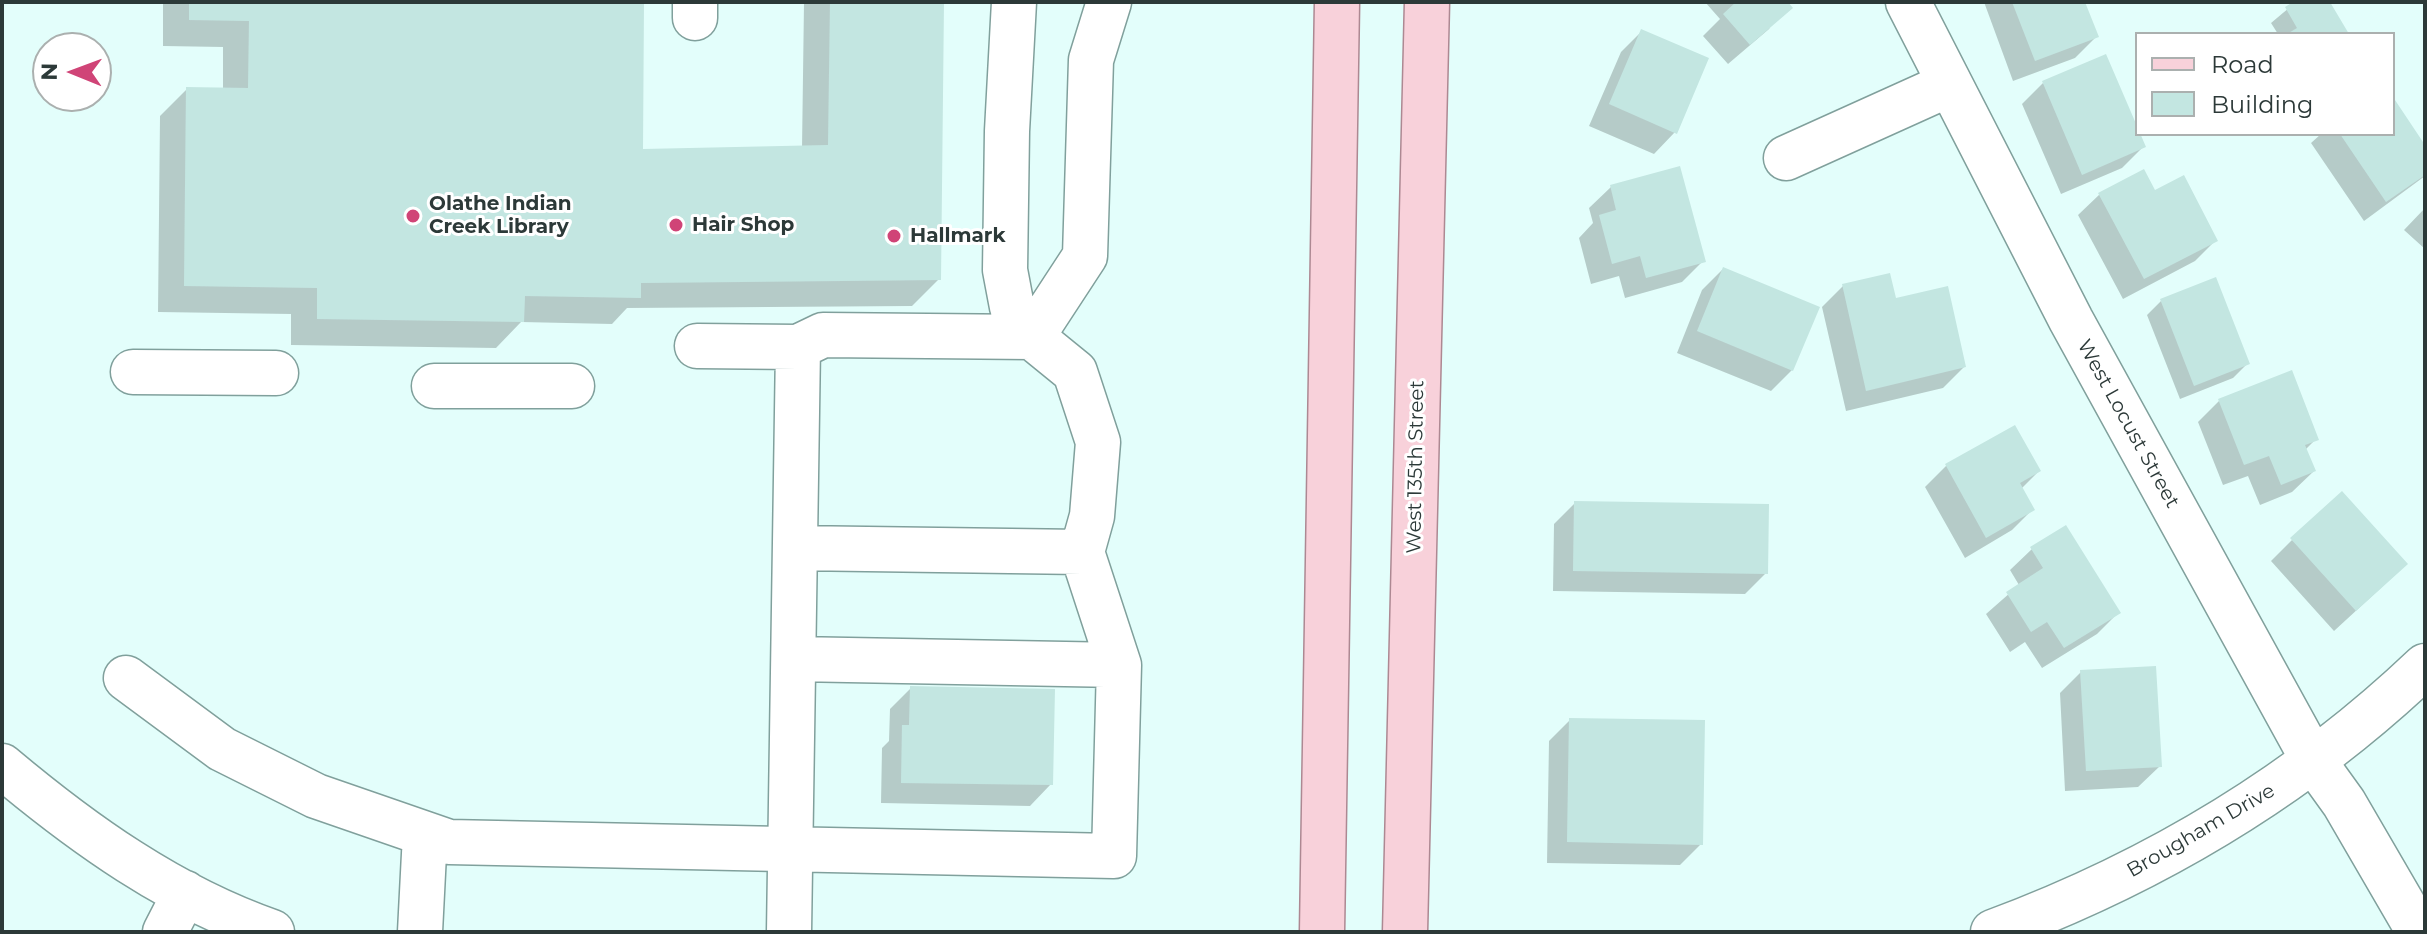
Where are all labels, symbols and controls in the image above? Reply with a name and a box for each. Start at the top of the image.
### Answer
north arrow [32,32,112,112]
legend [2135,32,2395,136]
text: Road [2211,50,2274,79]
text: N [36,62,63,81]
text: Building [2211,90,2314,119]
place label: Olathe Indian Creek Library [429,192,572,239]
marker: Olathe Indian Creek Library [404,207,422,225]
place label: Hair Shop [692,213,794,237]
marker: Hair Shop [667,216,685,234]
place label: Hallmark [910,224,1006,248]
marker: Hallmark [885,227,903,245]
street label: West Locust Street [2072,336,2184,512]
street label: West 135th Street [1402,380,1430,554]
street label: Brougham Drive [2123,779,2279,883]

